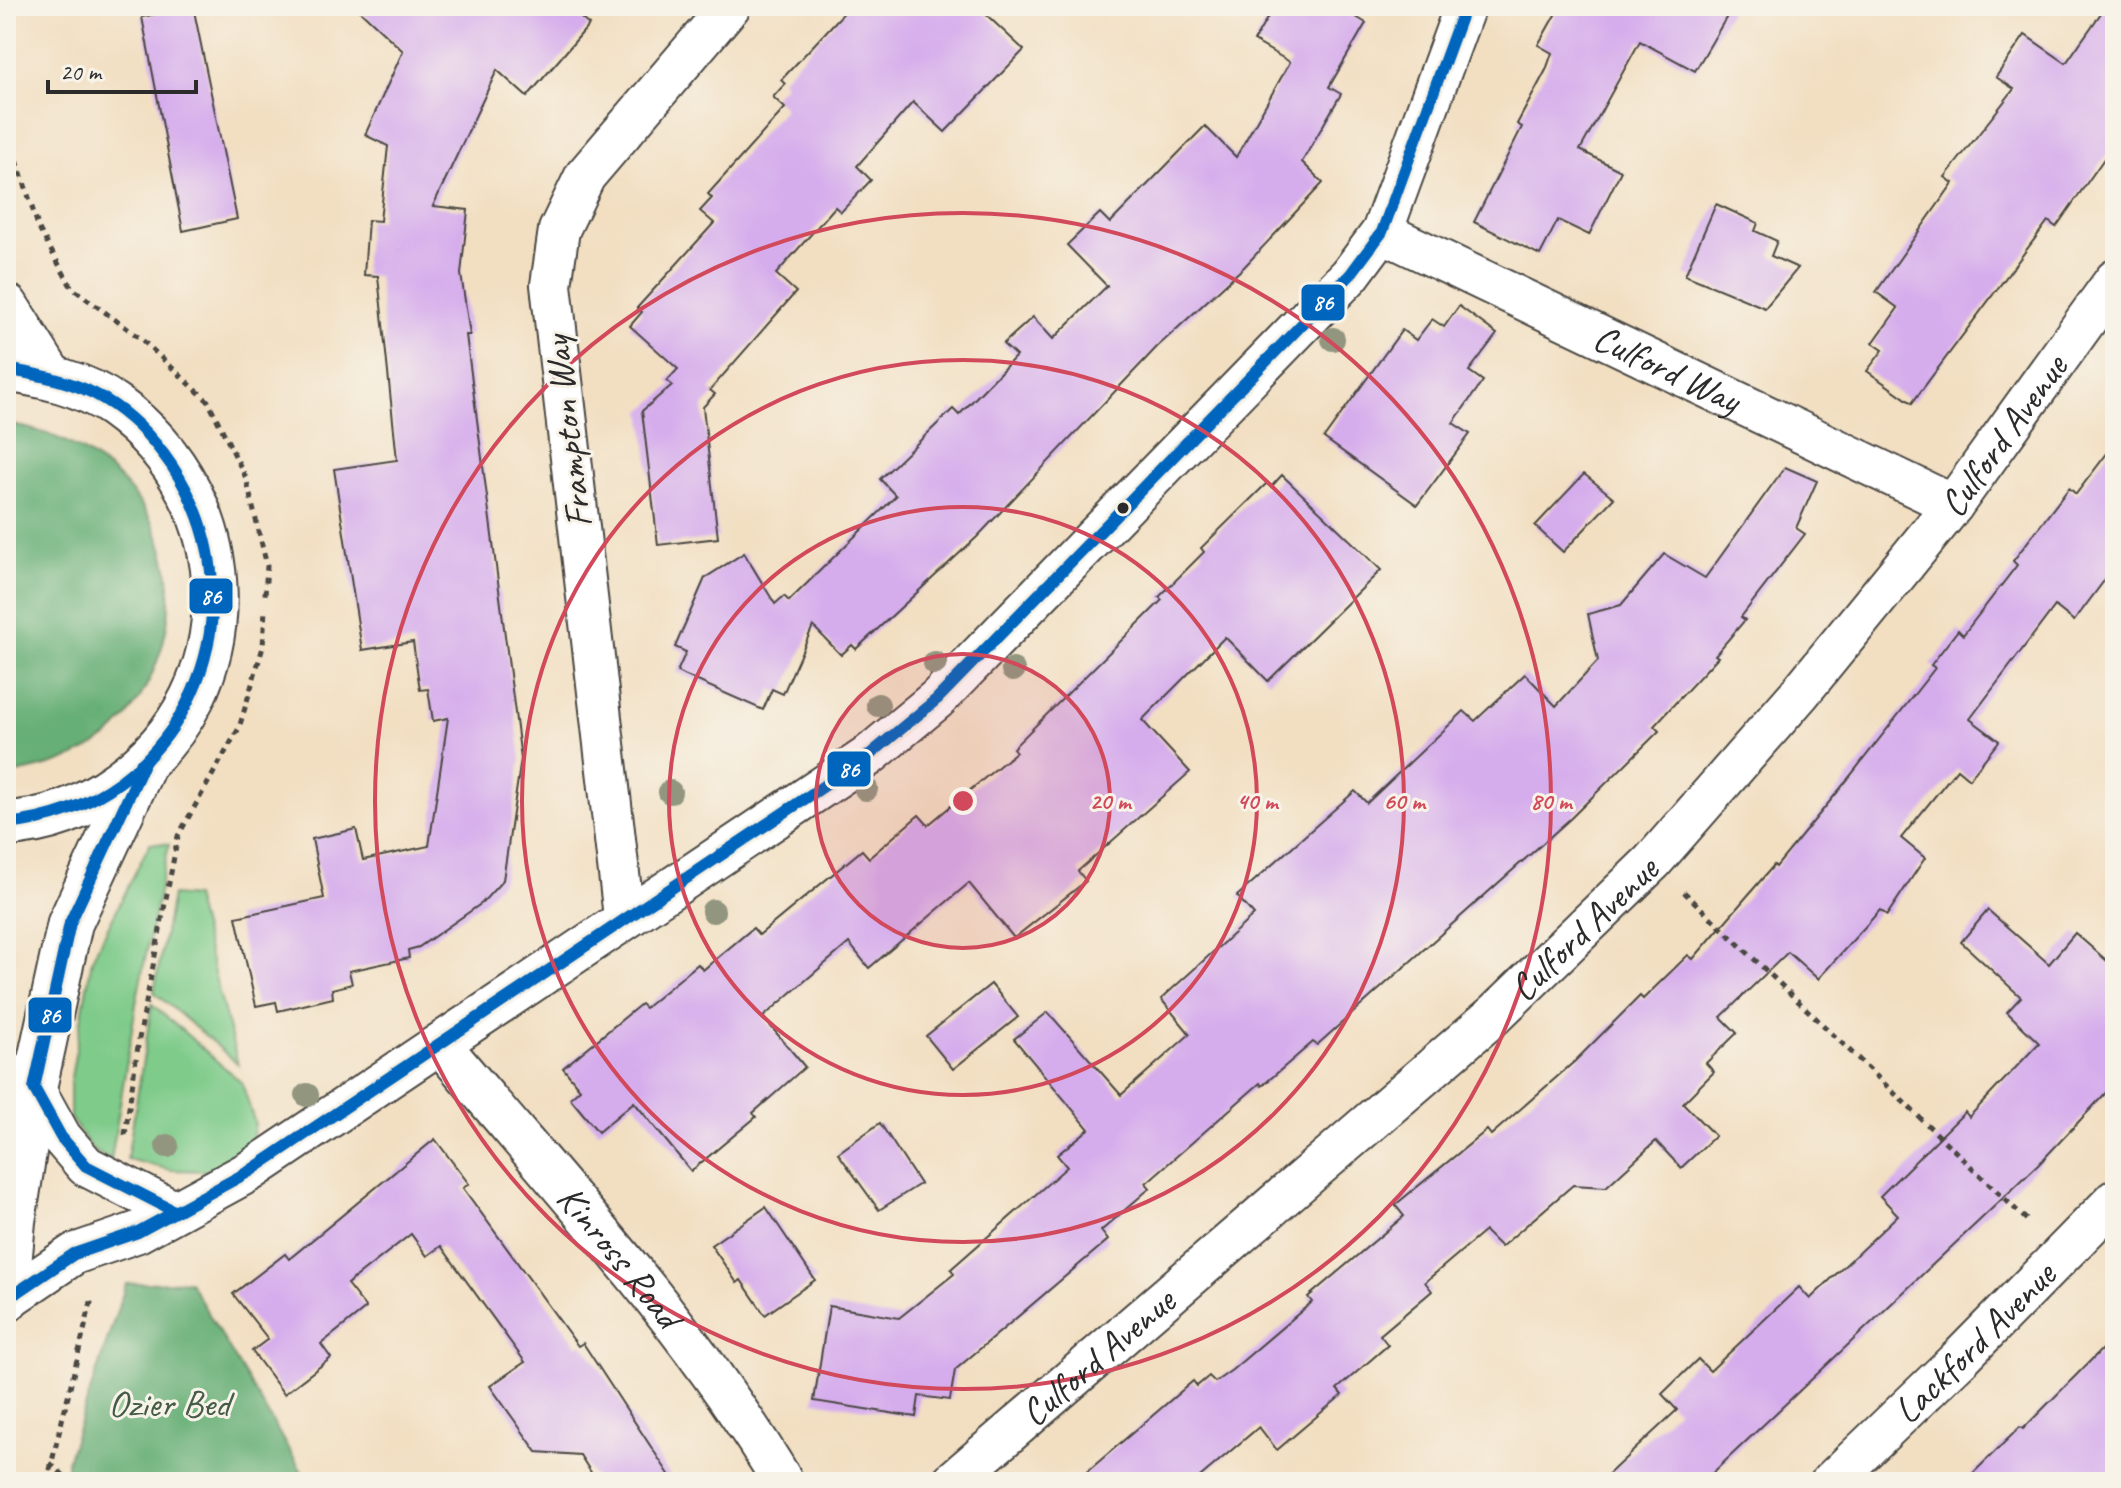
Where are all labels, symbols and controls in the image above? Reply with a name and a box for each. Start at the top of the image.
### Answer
scale bar [48,44,196,94]
text: 20 m [60,57,103,87]
line badge: 86 [1300,283,1346,322]
text: 86 [1313,289,1335,317]
street label: Culford Way [1586,314,1750,425]
street label: Frampton Way [532,330,603,530]
street label: Culford Avenue [1929,344,2079,526]
unlabelled marker [1115,500,1131,516]
line badge: 86 [188,577,234,615]
text: 86 [201,583,223,611]
line badge: 86 [826,750,872,788]
text: 86 [839,756,861,784]
text: 20 m [1089,786,1133,816]
text: 40 m [1236,786,1280,816]
text: 60 m [1383,786,1427,816]
text: 80 m [1530,786,1574,816]
centre of rings [949,787,977,815]
street label: Culford Avenue [1500,844,1670,1011]
line badge: 86 [27,996,73,1034]
text: 86 [40,1002,62,1030]
street label: Kinross Road [547,1176,695,1342]
street label: Lackford Avenue [1884,1250,2067,1433]
street label: Culford Avenue [1011,1276,1186,1436]
park label: Ozier Bed [108,1380,235,1427]

